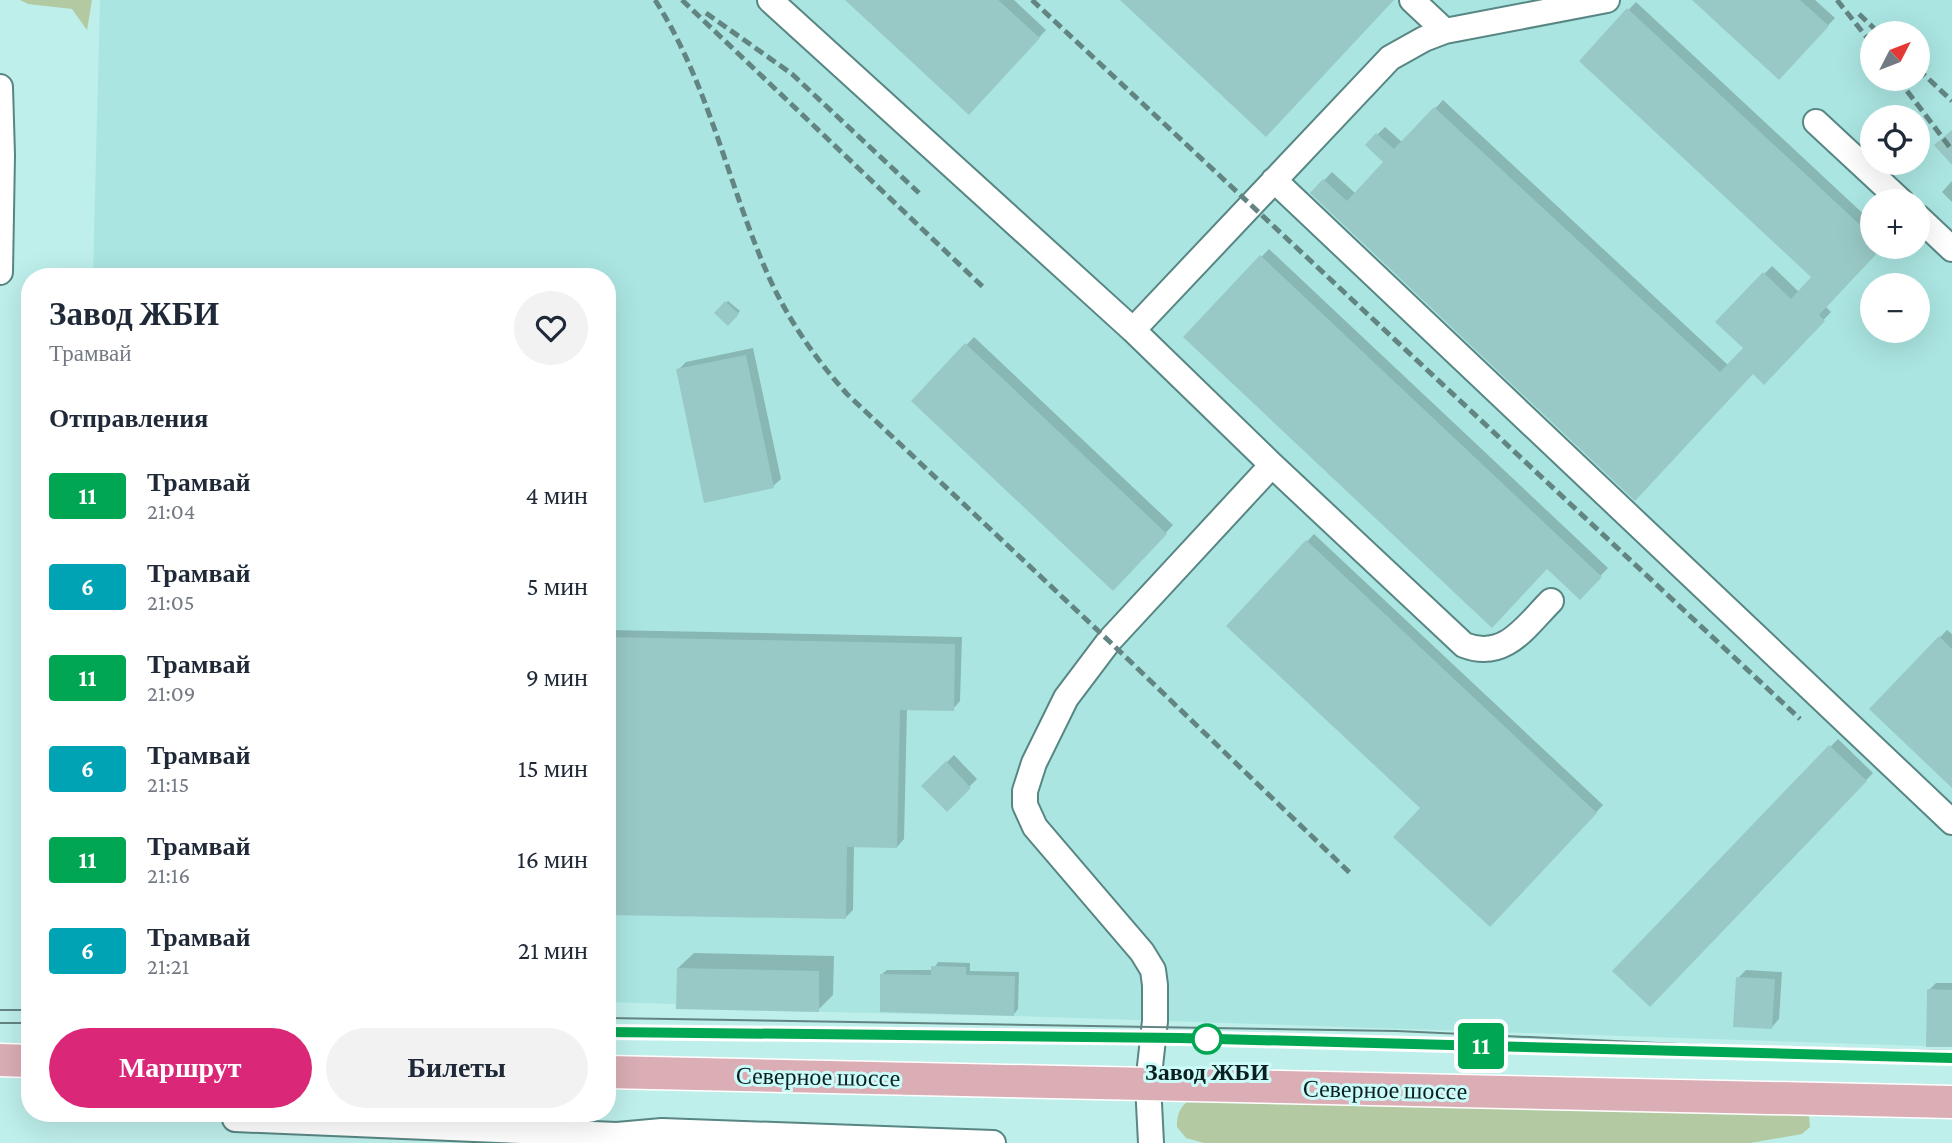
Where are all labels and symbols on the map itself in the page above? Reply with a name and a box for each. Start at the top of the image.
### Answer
north arrow [1860,21,1930,91]
line badge: 11 [1450,1023,1512,1069]
marker: Завод ЖБИ [1192,1024,1222,1054]
place label: Завод ЖБИ [1145,1058,1269,1085]
street label: Северное шоссе [736,1062,900,1091]
street label: Северное шоссе [1303,1075,1467,1104]

